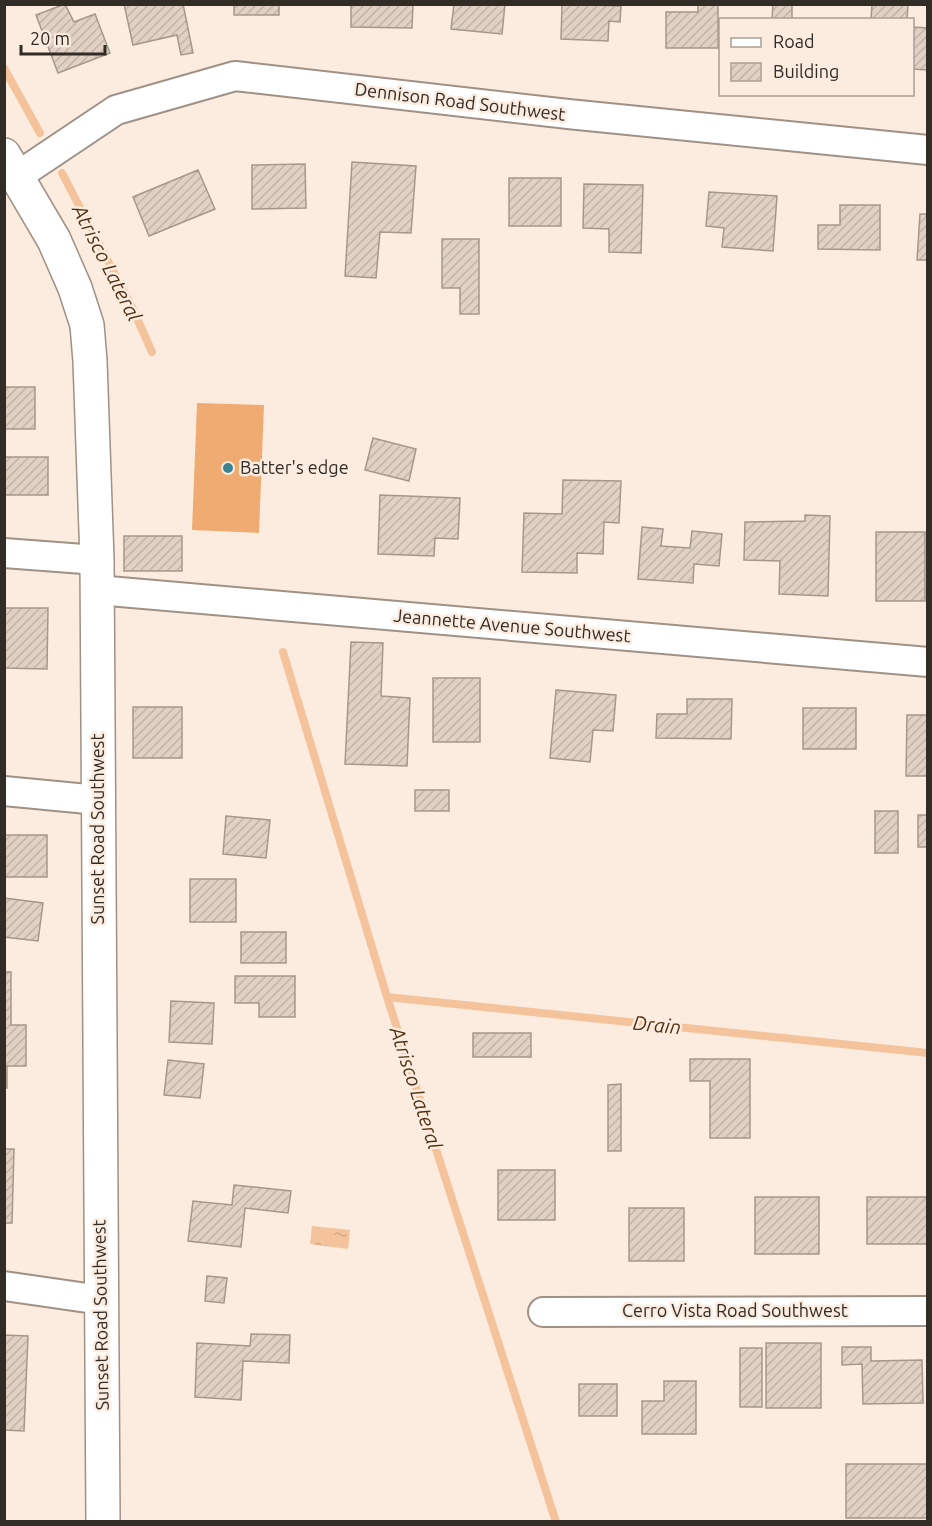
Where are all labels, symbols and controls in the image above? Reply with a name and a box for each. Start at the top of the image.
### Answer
scale bar [21,18,105,56]
legend [719,18,914,96]
text: 20 m [30,28,70,48]
text: Road [773,31,815,51]
text: Building [773,61,839,81]
street label: Dennison Road Southwest [354,78,567,124]
water label: Atrisco Lateral [68,200,147,325]
place label: Batter's edge [240,457,349,477]
marker: Batter's edge [221,461,235,475]
street label: Jeannette Avenue Southwest [393,605,631,645]
street label: Sunset Road Southwest [87,734,107,924]
water label: Drain [632,1011,682,1038]
water label: Atrisco Lateral [385,1023,447,1153]
street label: Sunset Road Southwest [88,1219,112,1411]
street label: Cerro Vista Road Southwest [622,1300,848,1320]

